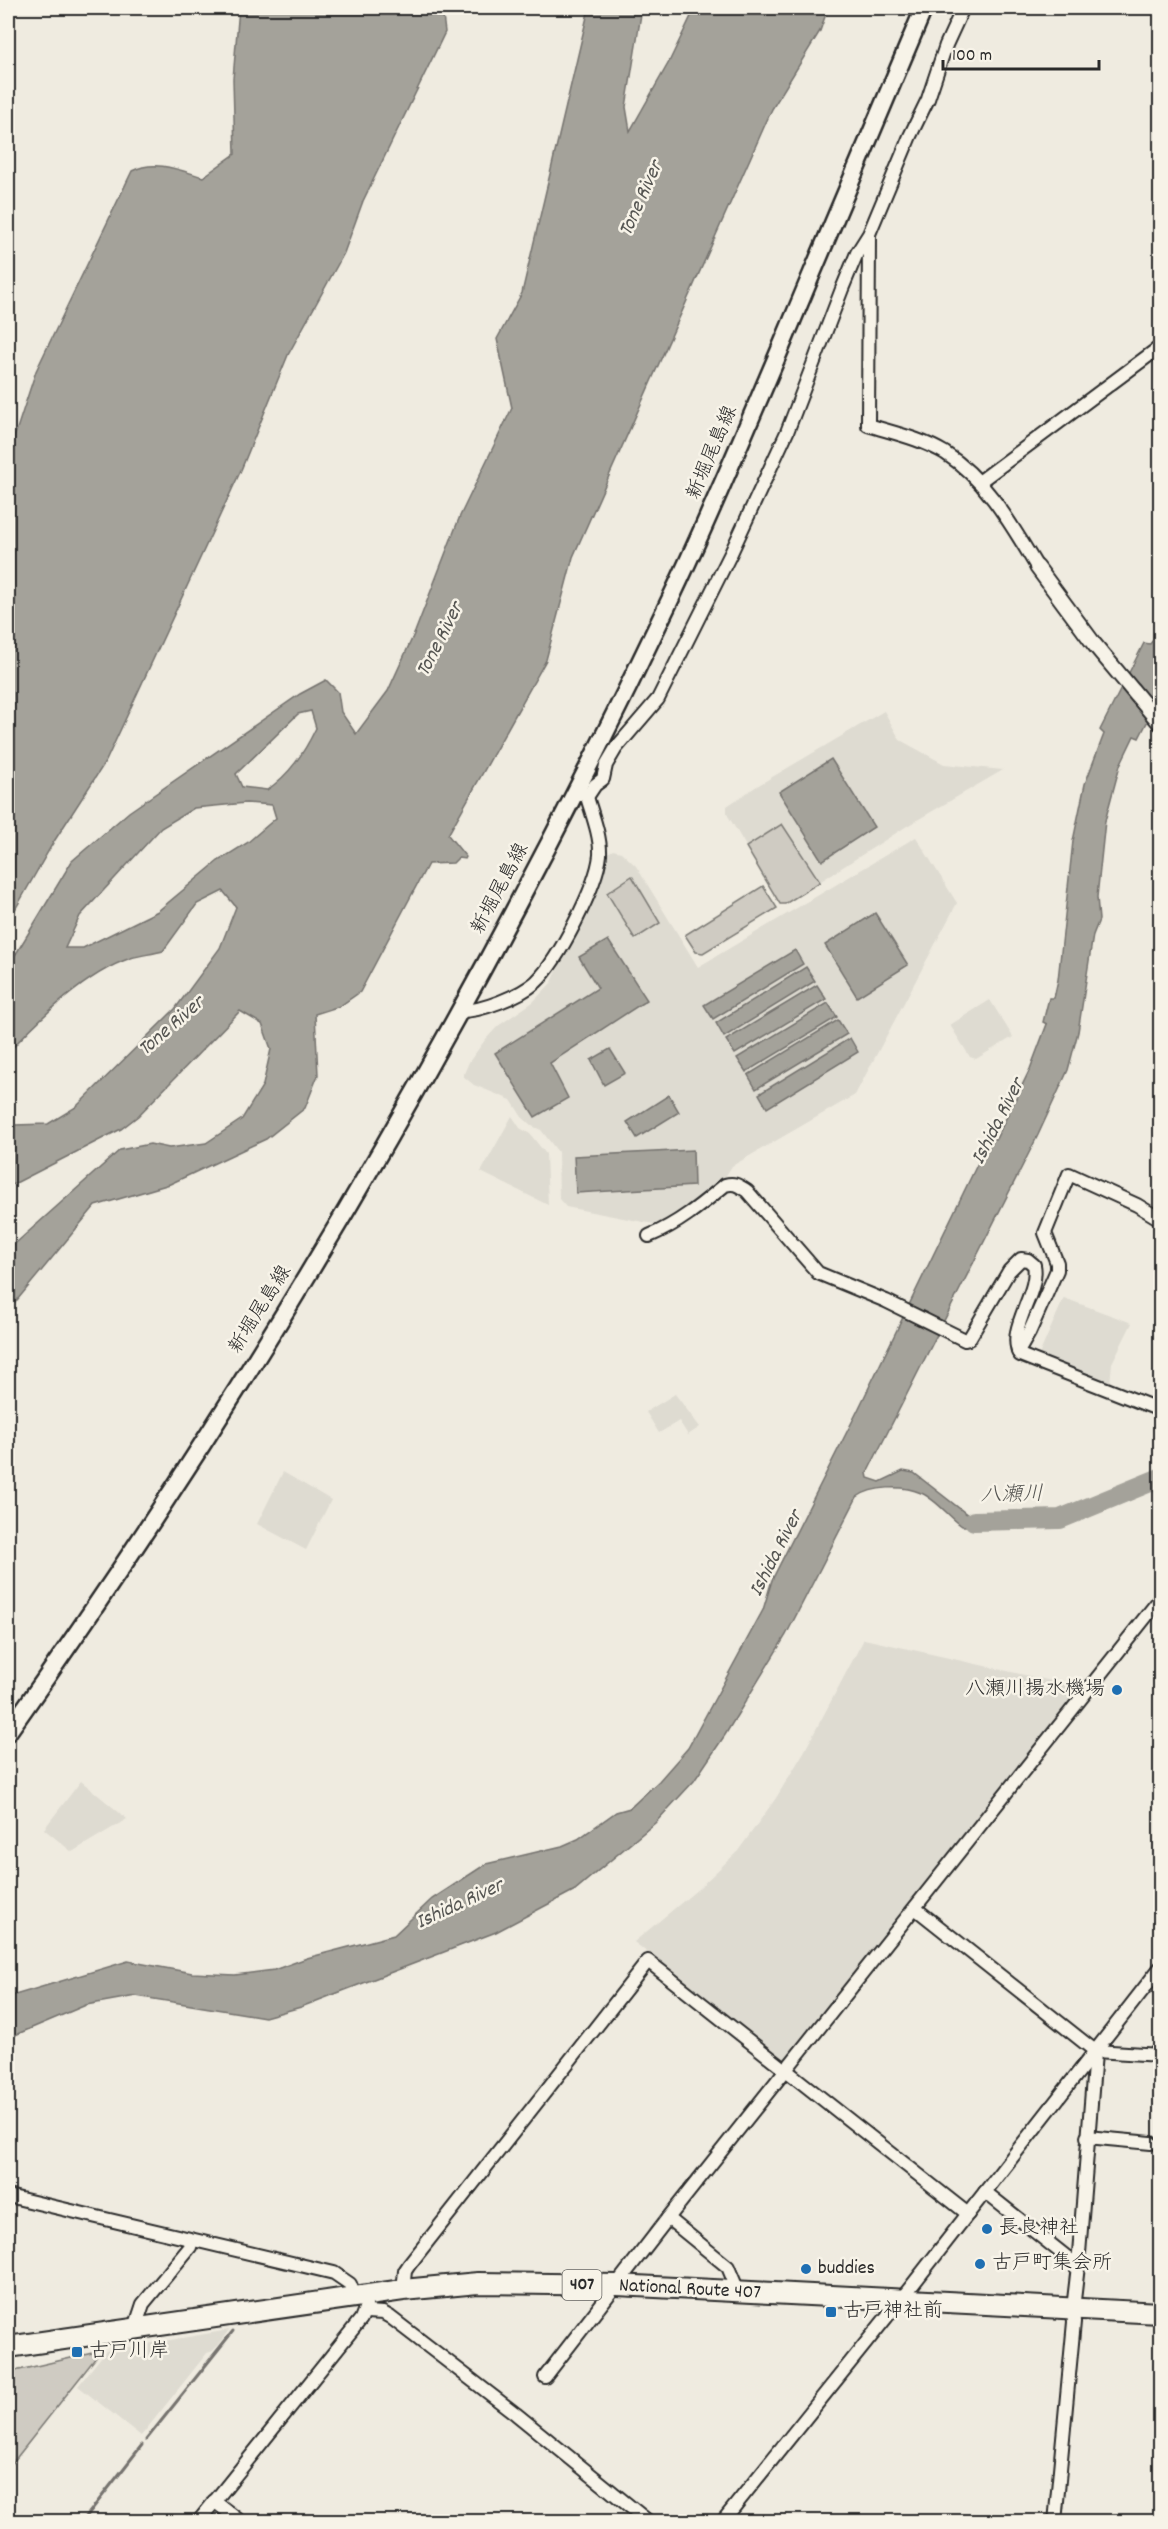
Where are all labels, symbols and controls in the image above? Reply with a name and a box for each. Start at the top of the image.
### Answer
scale bar [943,33,1099,71]
text: 100 m [952,44,992,69]
water label: Tone River [612,155,673,241]
street label: 新堀尾島線 [681,402,745,504]
water label: Tone River [410,596,473,682]
street label: 新堀尾島線 [465,838,537,940]
water label: Tone River [132,988,213,1064]
water label: Ishida River [964,1072,1035,1170]
street label: 新堀尾島線 [223,1260,299,1360]
water label: 八瀬川 [980,1480,1044,1512]
water label: Ishida River [742,1504,813,1602]
place label: 八瀬川揚水機場 [965,1676,1105,1704]
marker: 八瀬川揚水機場 [1110,1683,1124,1697]
water label: Ishida River [411,1871,511,1938]
place label: 長良神社 [999,2215,1079,2243]
marker: 長良神社 [980,2222,994,2236]
place label: 古戸町集会所 [992,2250,1112,2278]
place label: buddies [818,2255,875,2283]
marker: 古戸町集会所 [973,2257,987,2271]
marker: buddies [799,2262,813,2276]
road number: 407 [562,2270,602,2300]
street label: National Route 407 [618,2272,762,2308]
place label: 古戸神社前 [843,2298,943,2326]
marker: 古戸神社前 [824,2305,838,2319]
place label: 古戸川岸 [89,2338,169,2366]
marker: 古戸川岸 [70,2345,84,2359]

